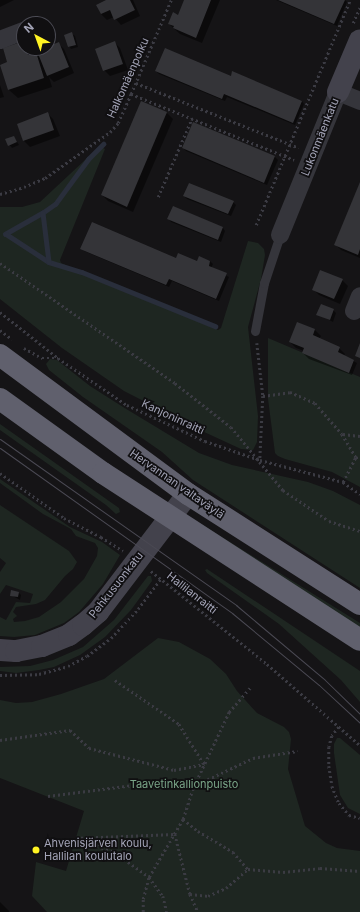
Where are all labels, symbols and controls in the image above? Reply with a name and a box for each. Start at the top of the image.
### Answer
north arrow [16,16,56,56]
text: N [21,20,37,36]
street label: Halkomäenpolku [104,36,152,120]
street label: Lukonmäenkatu [298,96,342,178]
street label: Kanjoninraitti [140,397,206,437]
street label: Hervannan valtaväylä [127,446,227,522]
street label: Pehkusuonkatu [86,549,146,621]
street label: Hallilanraitti [164,569,220,617]
park label: Taavetinkallionpuisto [130,777,238,791]
place label: Ahvenisjärven koulu, Hallilan koulutalo [44,837,152,863]
marker: Ahvenisjärven koulu, Hallilan koulutalo [31,845,41,855]

